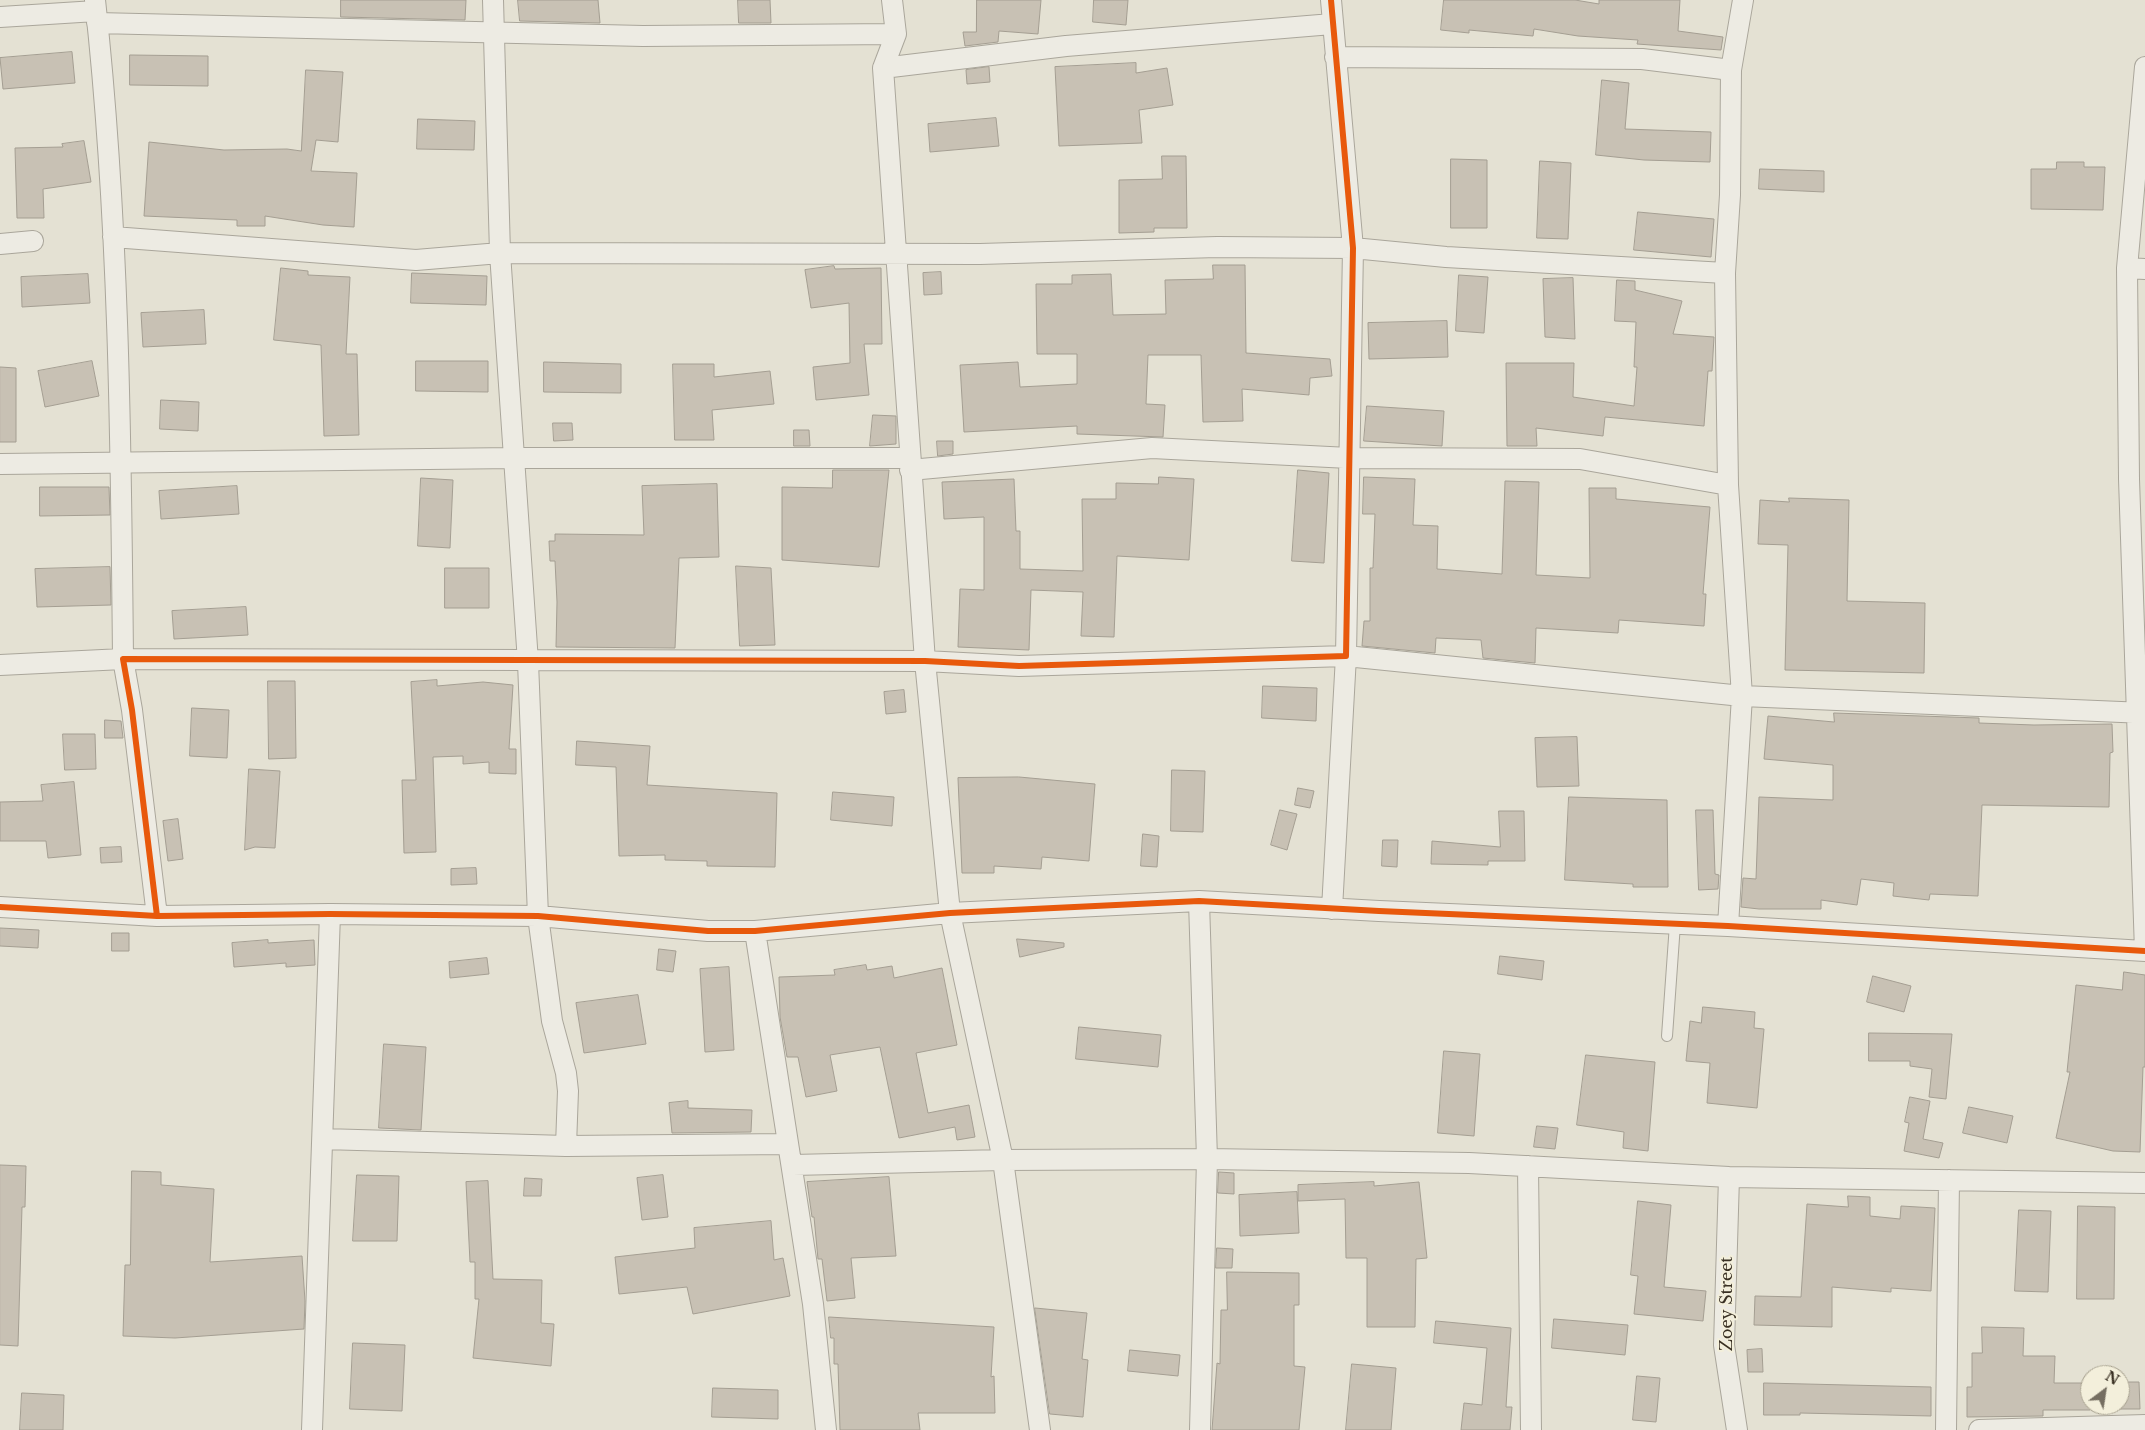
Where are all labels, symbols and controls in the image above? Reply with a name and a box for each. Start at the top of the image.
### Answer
street label: Zoey Street [1717,1257,1737,1351]
north arrow [2080,1365,2130,1415]
text: N [2102,1367,2122,1389]

